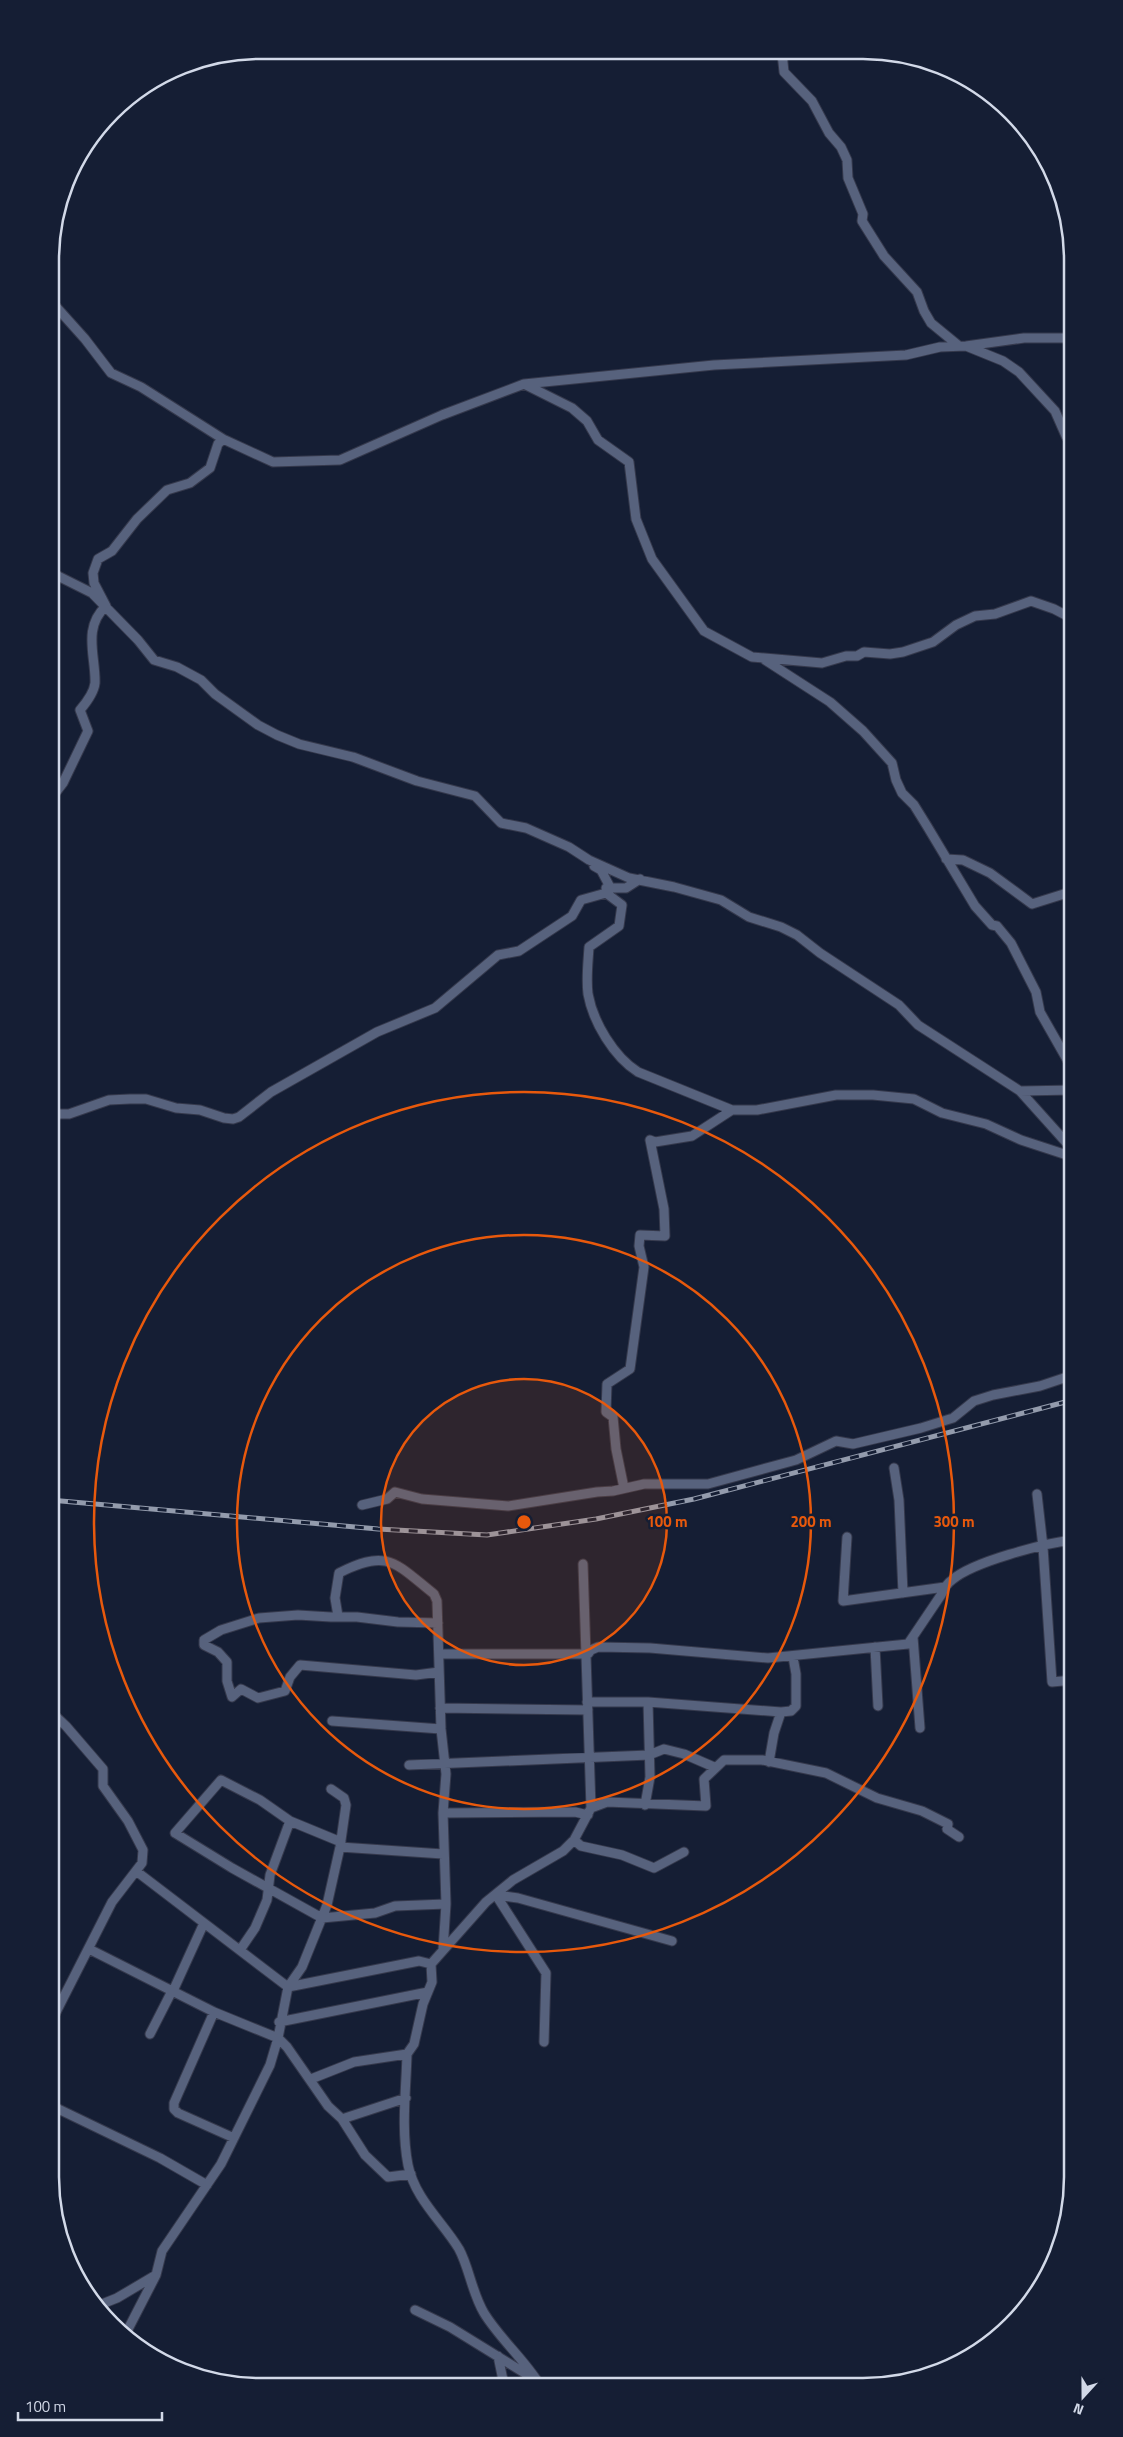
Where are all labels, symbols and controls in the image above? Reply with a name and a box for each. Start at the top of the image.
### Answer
text: 100 m [646,1510,688,1533]
text: 200 m [790,1510,832,1533]
text: 300 m [933,1510,975,1533]
centre of rings [515,1513,533,1531]
north arrow [1058,2372,1108,2422]
scale bar [18,2390,161,2422]
text: 100 m [25,2395,66,2418]
text: N [1070,2398,1086,2421]

